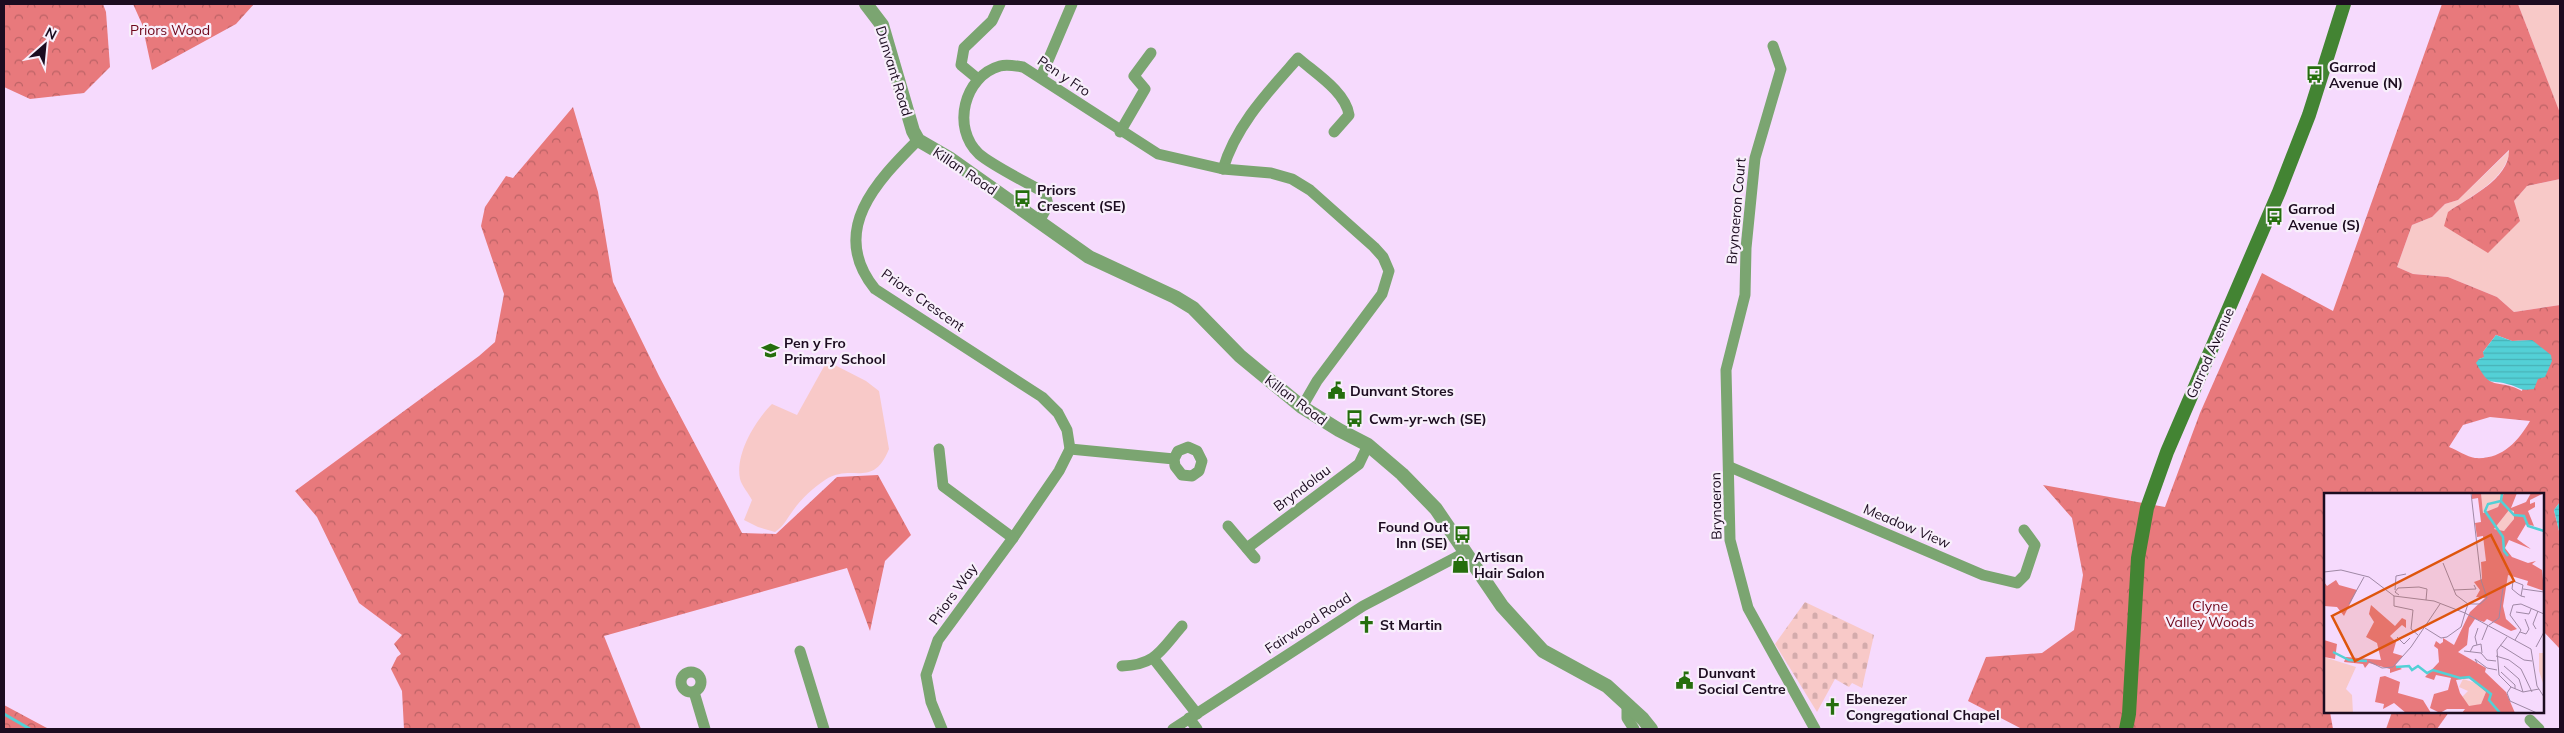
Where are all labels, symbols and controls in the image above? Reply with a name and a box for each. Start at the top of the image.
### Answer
north arrow [20,20,70,70]
park label: Priors Wood [130,21,210,39]
text: N [42,23,60,44]
street label: Dunvant Road [872,24,916,118]
street label: Pen y Fro [1034,52,1094,100]
place label: Garrod Avenue (N) [2329,58,2403,92]
bus stop icon: Garrod Avenue (N) [2305,65,2325,85]
street label: Killan Road [930,143,1000,199]
street label: Brynaeron Court [1722,157,1750,265]
place label: Priors Crescent (SE) [1037,181,1126,215]
bus stop icon: Priors Crescent (SE) [1013,188,1033,208]
place label: Garrod Avenue (S) [2288,200,2361,234]
bus stop icon: Garrod Avenue (S) [2264,207,2284,227]
street label: Priors Crescent [878,265,968,335]
street label: Garrod Avenue [2182,305,2238,401]
place label: Pen y Fro Primary School [784,334,886,368]
school or university icon: Pen y Fro Primary School [760,341,780,361]
street label: Killan Road [1261,371,1331,429]
public building icon: Dunvant Stores [1326,381,1346,401]
place label: Dunvant Stores [1350,382,1454,400]
bus stop icon: Cwm-yr-wch (SE) [1345,409,1365,429]
place label: Cwm-yr-wch (SE) [1369,410,1487,428]
street label: Bryndolau [1270,461,1334,515]
street label: Brynaeron [1706,472,1726,540]
inset map [2324,493,2544,713]
street label: Meadow View [1861,500,1953,552]
place label: Found Out Inn (SE) [1378,518,1449,552]
bus stop icon: Found Out Inn (SE) [1452,525,1472,545]
place label: Artisan Hair Salon [1474,548,1545,582]
shop icon: Artisan Hair Salon [1450,555,1470,575]
street label: Priors Way [925,559,982,628]
street label: Fairwood Road [1261,588,1355,658]
park label: Clyne Valley Woods [2166,597,2254,631]
church icon: St Martin [1356,615,1376,635]
place label: St Martin [1380,616,1442,634]
place label: Dunvant Social Centre [1698,664,1786,698]
public building icon: Dunvant Social Centre [1674,671,1694,691]
place label: Ebenezer Congregational Chapel [1846,690,2000,724]
church icon: Ebenezer Congregational Chapel [1822,697,1842,717]

